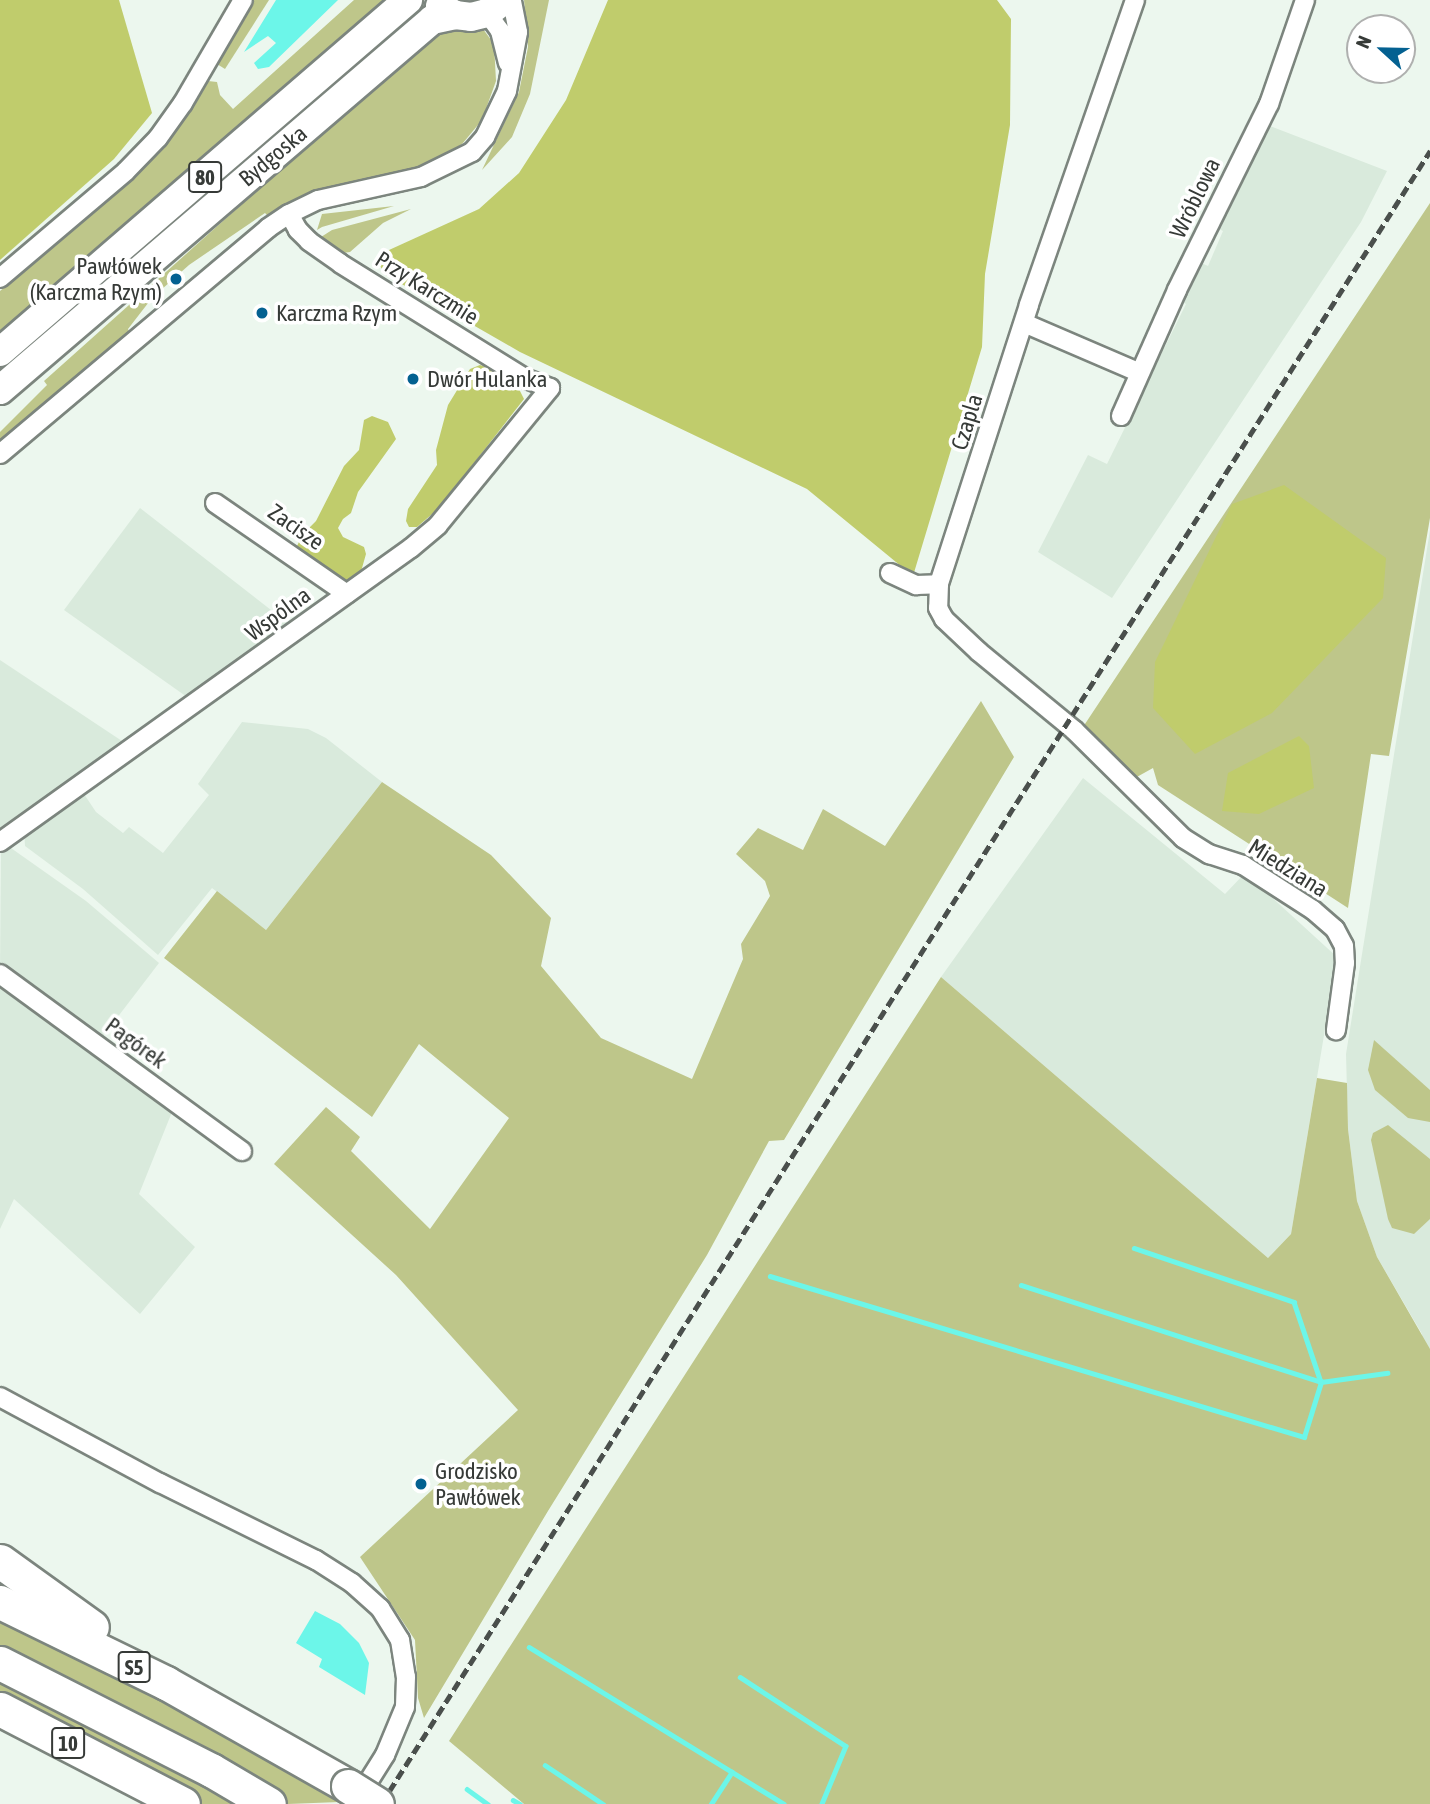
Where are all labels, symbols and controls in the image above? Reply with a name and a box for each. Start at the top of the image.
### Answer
north arrow [1346,14,1416,84]
text: N [1351,33,1376,51]
street label: Bydgoska [233,120,313,192]
street label: Wróblowa [1164,153,1226,243]
road number: 80 [188,160,222,194]
street label: Przy Karczmie [370,245,484,331]
place label: Pawłówek (Karczma Rzym) [30,252,162,306]
marker: Pawłówek (Karczma Rzym) [168,271,184,287]
place label: Karczma Rzym [276,299,397,327]
marker: Karczma Rzym [254,305,270,321]
place label: Dwór Hulanka [427,365,547,393]
marker: Dwór Hulanka [405,371,421,387]
street label: Czapla [945,391,989,453]
street label: Zacisze [263,498,329,556]
street label: Wspólna [240,581,316,647]
street label: Miedziana [1243,833,1333,903]
street label: Pagórek [100,1012,172,1074]
place label: Grodzisko Pawłówek [435,1457,521,1511]
marker: Grodzisko Pawłówek [413,1476,429,1492]
road number: S5 [116,1650,152,1684]
road number: 10 [50,1726,86,1760]

